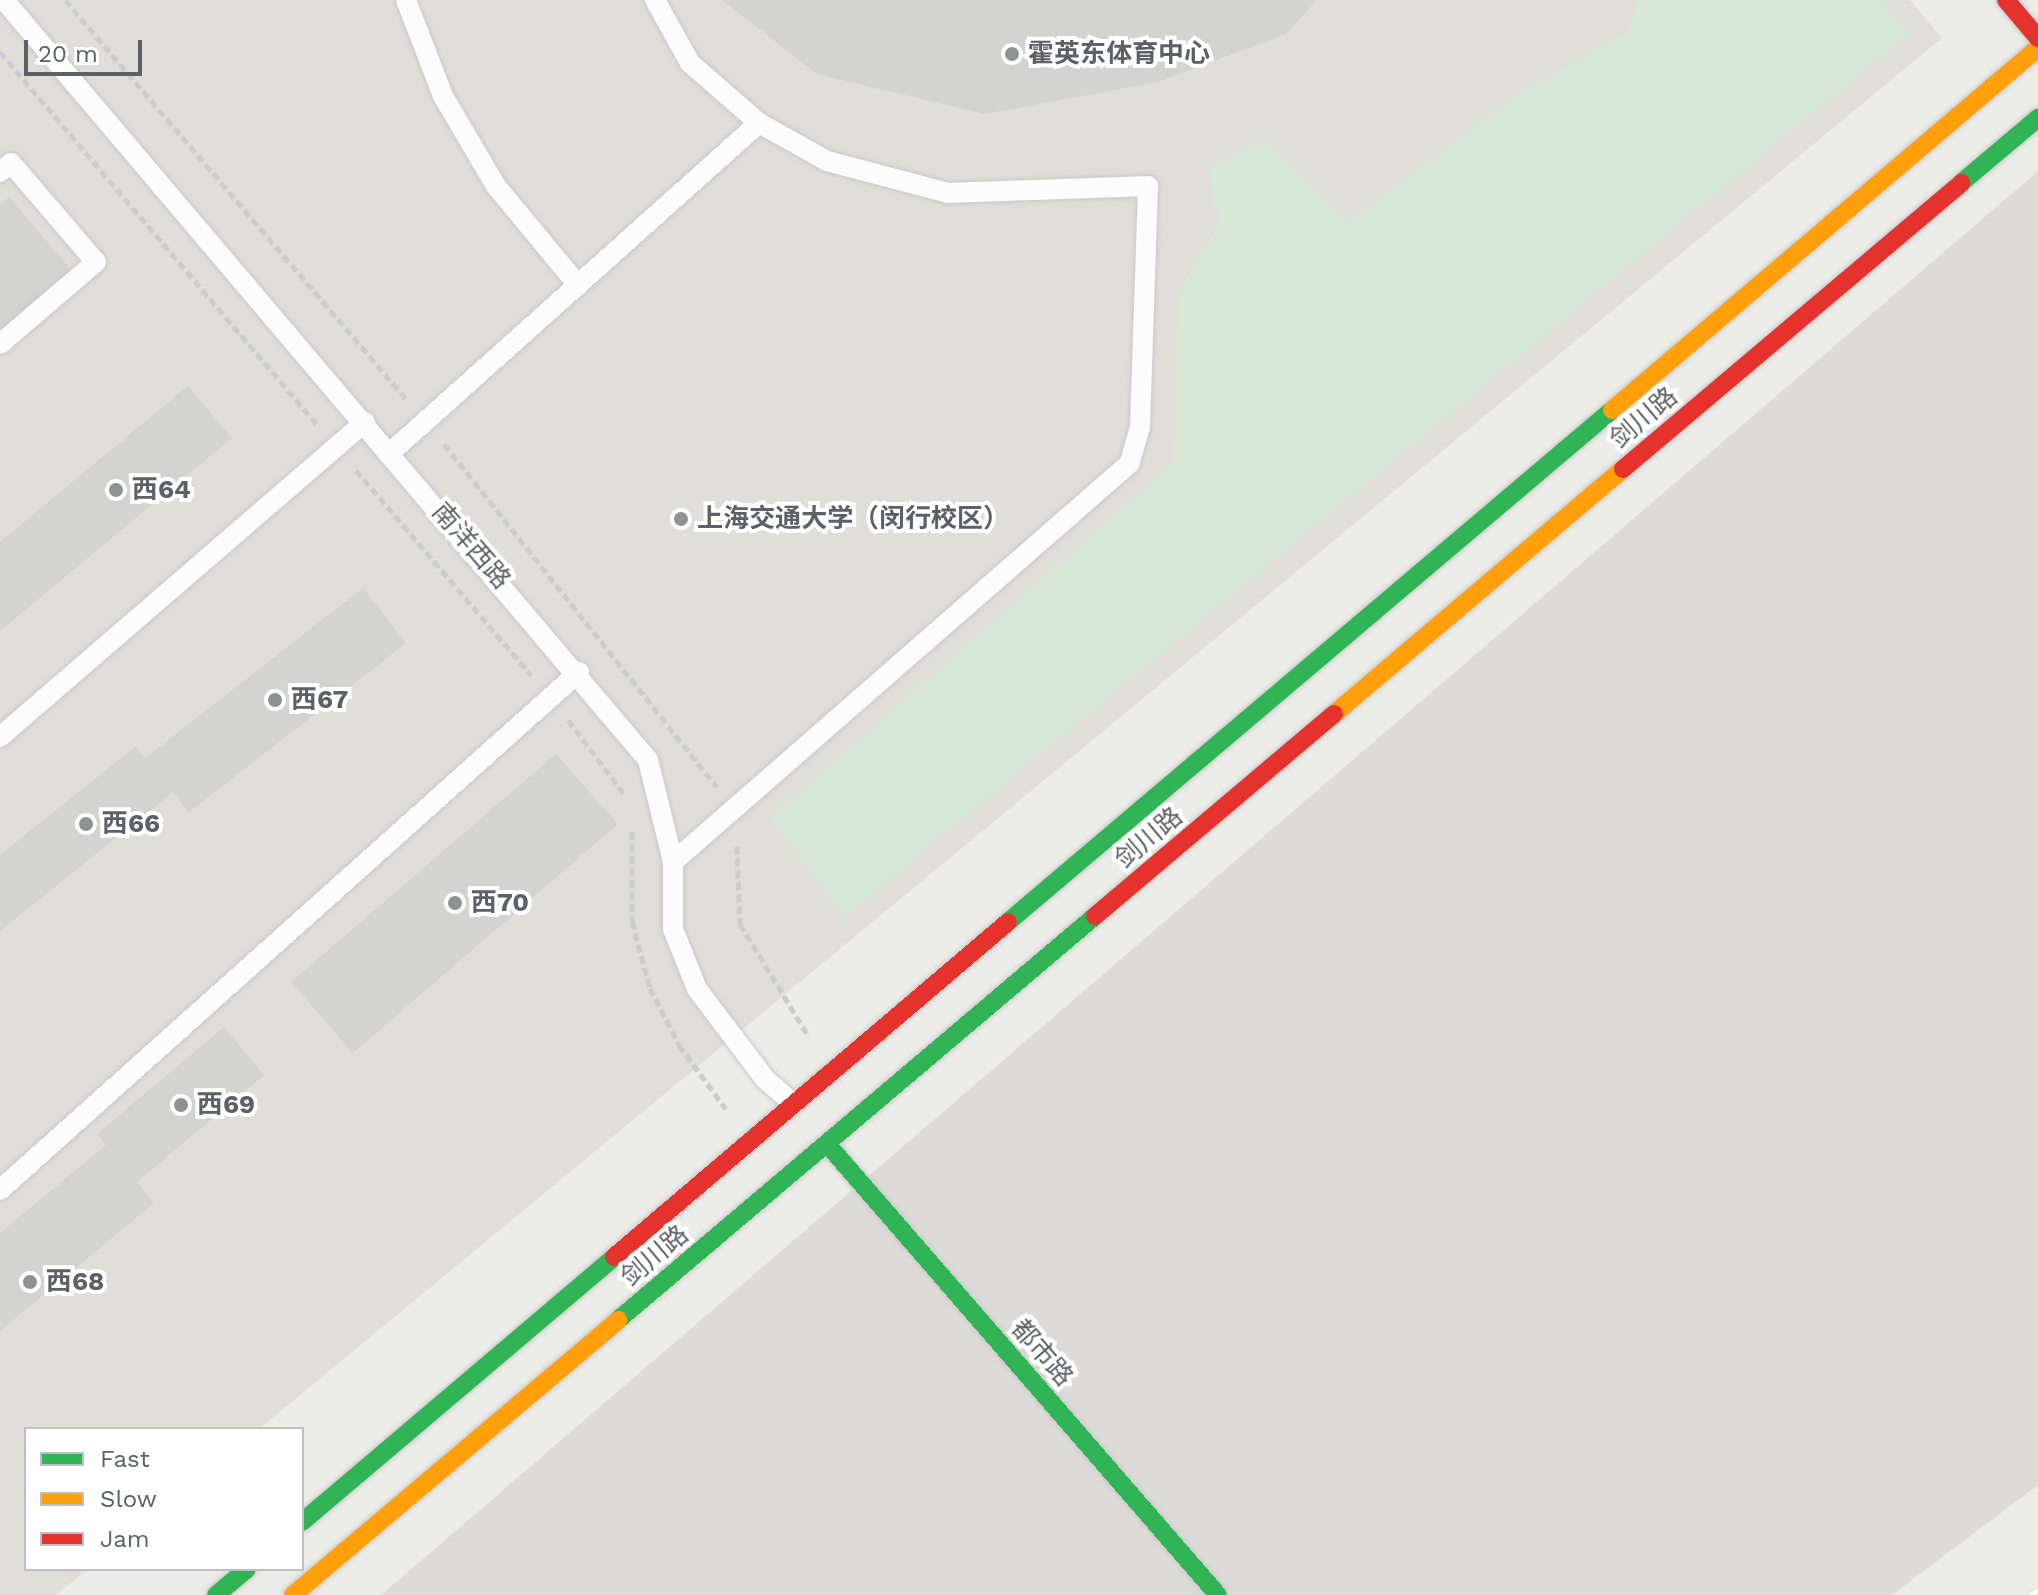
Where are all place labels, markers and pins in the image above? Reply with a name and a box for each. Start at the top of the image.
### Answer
place label: 霍英东体育中心 [1028,38,1210,70]
marker: 霍英东体育中心 [1003,45,1021,63]
place label: 西64 [132,474,191,506]
marker: 西64 [107,481,125,499]
place label: 上海交通大学（闵行校区） [697,503,1009,535]
marker: 上海交通大学（闵行校区） [672,510,690,528]
place label: 西67 [291,684,348,716]
marker: 西67 [266,691,284,709]
place label: 西66 [102,808,160,840]
marker: 西66 [77,815,95,833]
place label: 西70 [471,887,529,919]
marker: 西70 [446,894,464,912]
place label: 西69 [197,1089,255,1121]
marker: 西69 [172,1096,190,1114]
place label: 西68 [46,1266,104,1298]
marker: 西68 [21,1273,39,1291]

